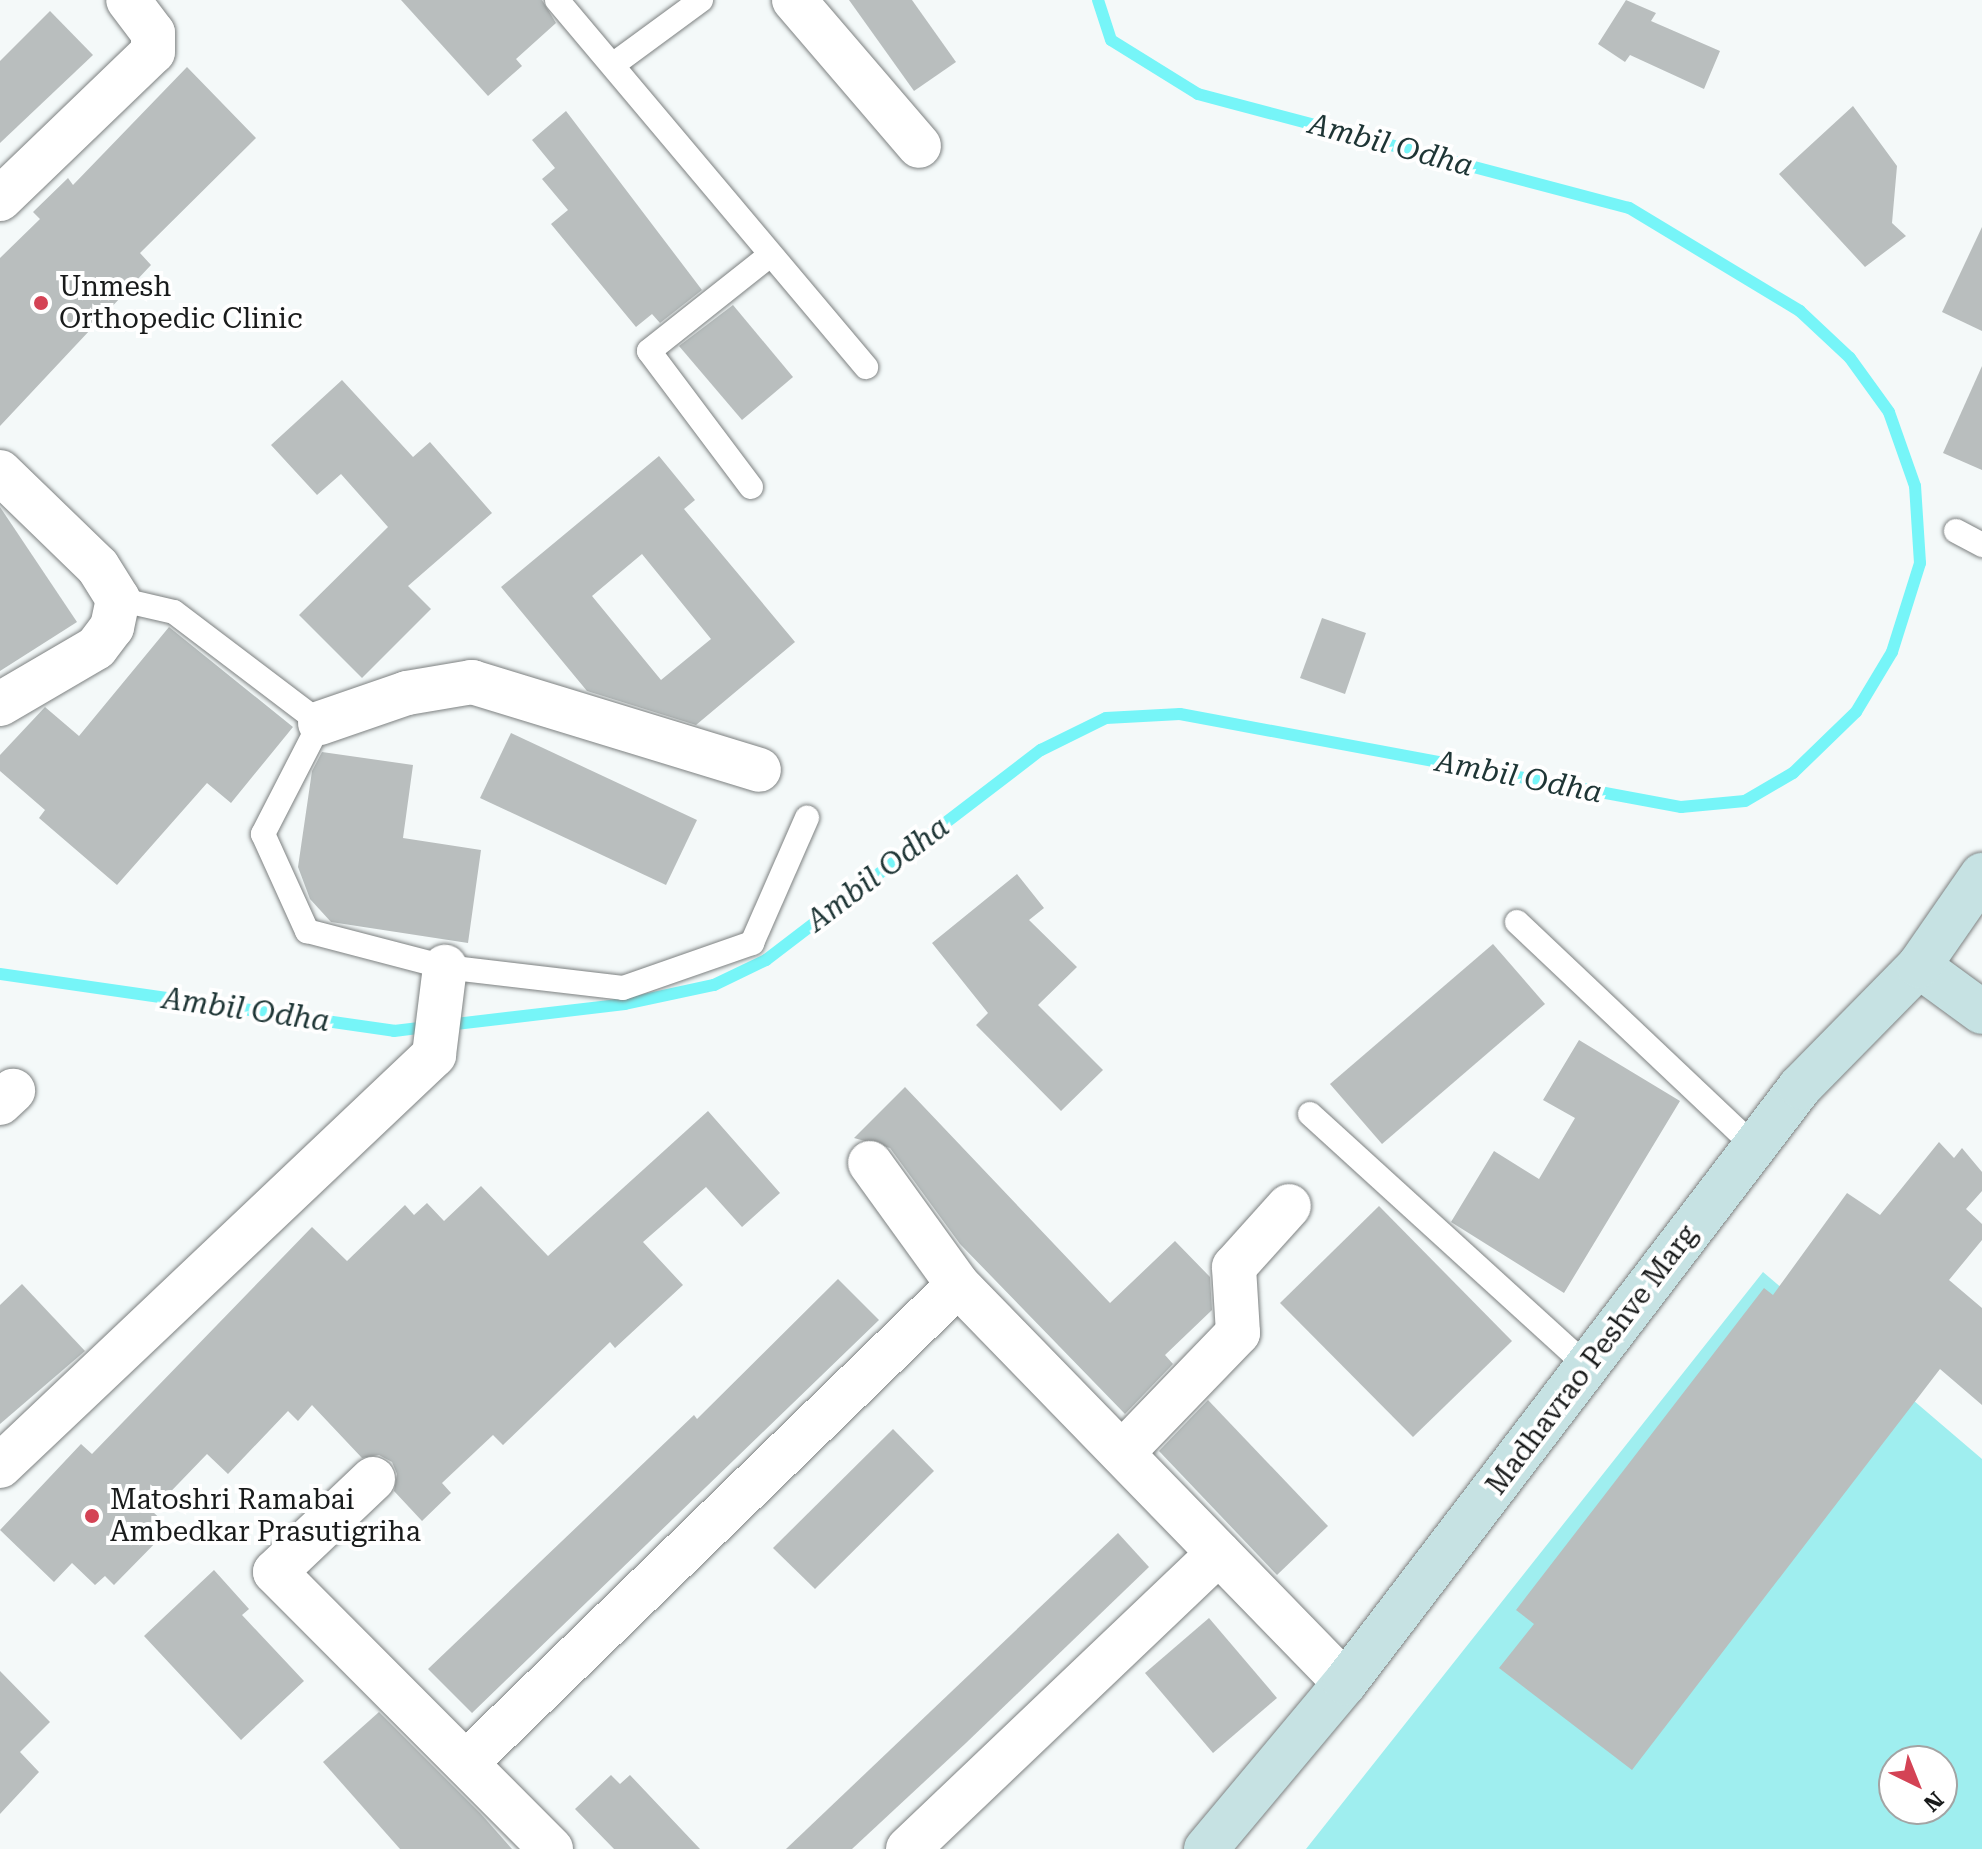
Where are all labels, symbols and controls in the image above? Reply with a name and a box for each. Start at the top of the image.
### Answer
water label: Ambil Odha [1305,106,1477,184]
place label: Unmesh Orthopedic Clinic [59,270,303,336]
marker: Unmesh Orthopedic Clinic [30,292,52,314]
water label: Ambil Odha [1433,743,1605,811]
water label: Ambil Odha [800,809,956,939]
water label: Ambil Odha [160,980,332,1040]
street label: Madhavrao Peshve Marg [1480,1219,1704,1501]
place label: Matoshri Ramabai Ambedkar Prasutigriha [110,1483,421,1549]
marker: Matoshri Ramabai Ambedkar Prasutigriha [81,1505,103,1527]
north arrow [1878,1745,1958,1825]
text: N [1919,1787,1948,1816]

